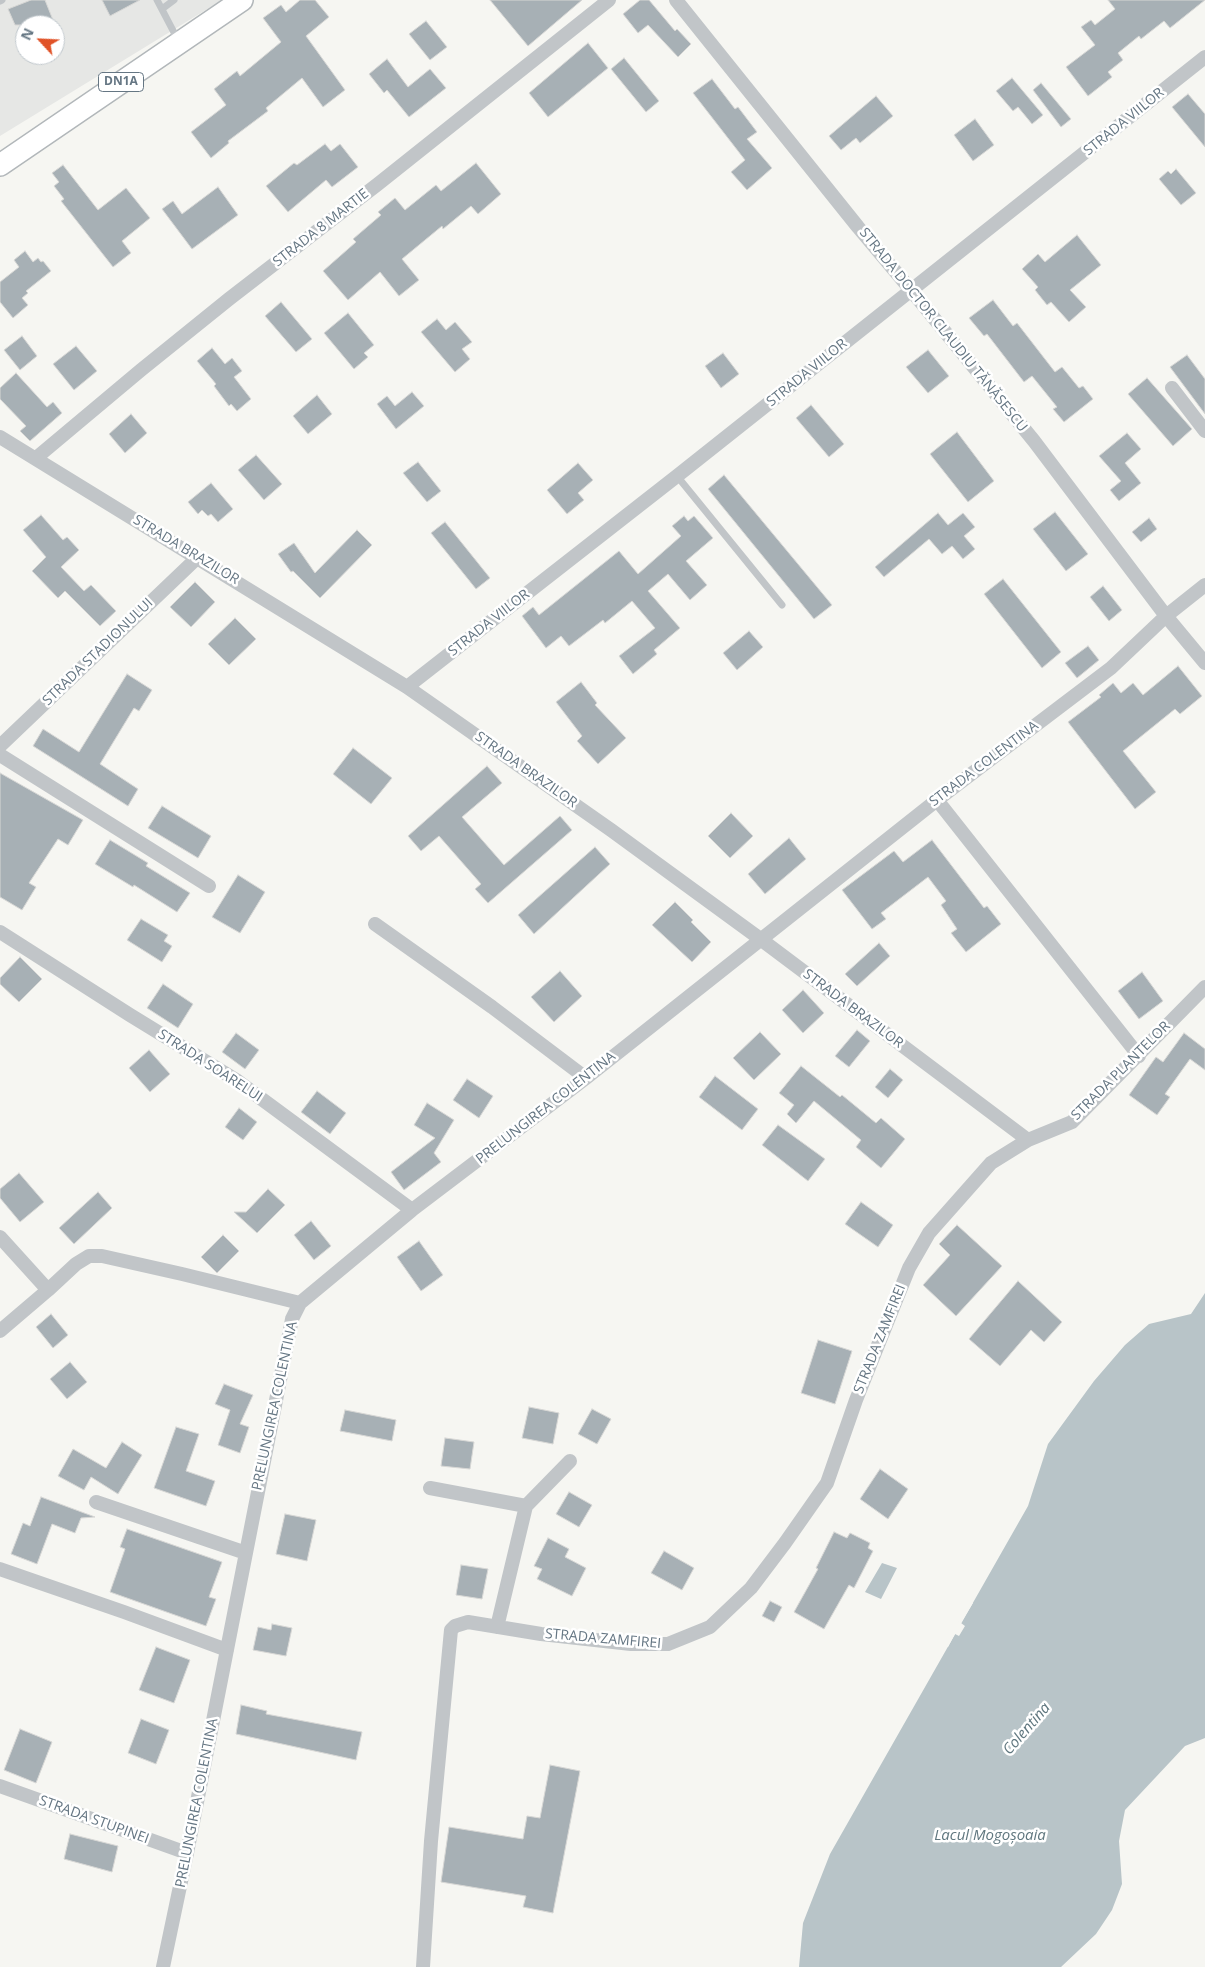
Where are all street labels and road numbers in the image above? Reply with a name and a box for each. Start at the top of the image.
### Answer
road number: DN1A [98,72,144,91]
street label: STRADA VIILOR [1080,84,1168,160]
street label: STRADA 8 MARTIE [270,185,372,271]
street label: STRADA DOCTOR CLAUDIU TĂNĂSESCU [855,225,1031,435]
street label: STRADA VIILOR [763,335,851,411]
street label: STRADA BRAZILOR [130,512,242,588]
street label: STRADA VIILOR [445,586,533,660]
street label: STRADA STADIONULUI [39,595,157,709]
street label: STRADA COLENTINA [926,718,1042,810]
street label: STRADA BRAZILOR [472,728,580,812]
street label: STRADA BRAZILOR [800,966,906,1052]
street label: STRADA PLANTELOR [1068,1018,1174,1124]
street label: STRADA SOARELUI [155,1026,265,1106]
street label: PRELUNGIREA COLENTINA [473,1048,619,1168]
street label: STRADA ZAMFIREI [850,1282,910,1396]
street label: PRELUNGIREA COLENTINA [249,1320,301,1492]
street label: STRADA ZAMFIREI [544,1626,662,1652]
street label: PRELUNGIREA COLENTINA [172,1717,222,1889]
street label: STRADA STUPINEI [37,1792,151,1848]

